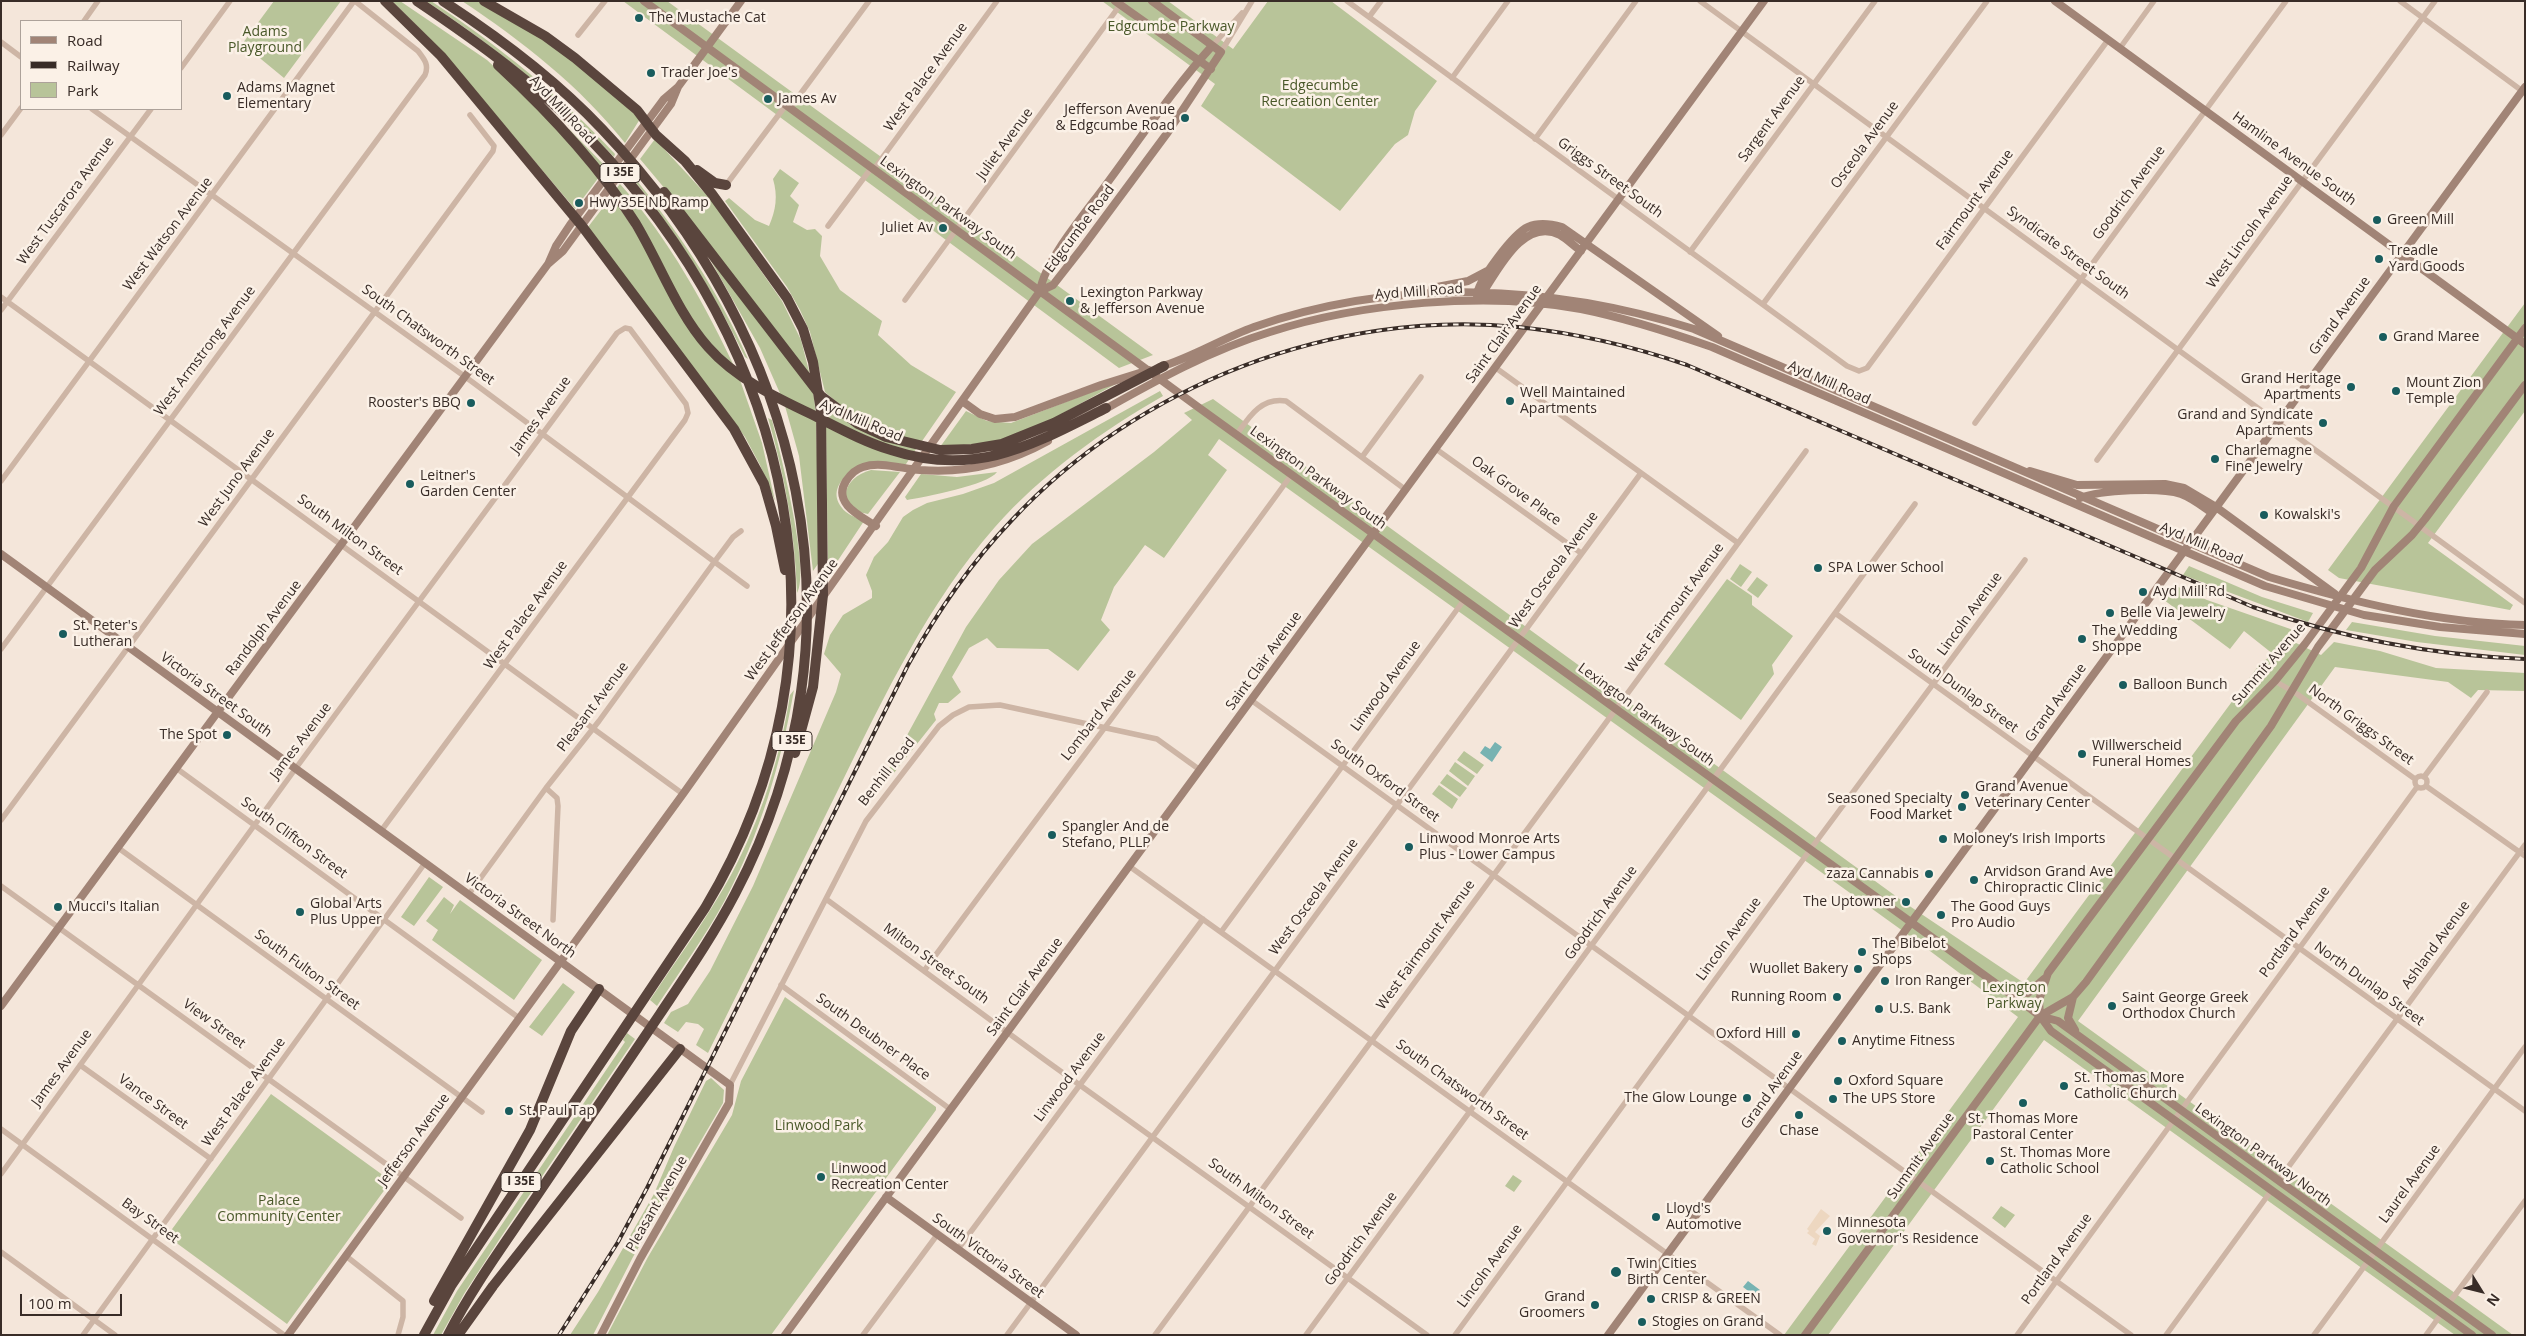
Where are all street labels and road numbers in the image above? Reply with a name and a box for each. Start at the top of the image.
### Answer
street label: West Palace Avenue [881,19,971,135]
street label: Ayd Mill Road [526,72,598,148]
street label: Sargent Avenue [1735,73,1809,165]
street label: Osceola Avenue [1828,98,1902,192]
street label: Juliet Avenue [973,105,1037,183]
street label: Hamline Avenue South [2229,108,2359,210]
street label: West Tuscarora Avenue [14,134,118,268]
street label: Griggs Street South [1554,134,1666,222]
street label: Goodrich Avenue [2089,143,2169,243]
street label: Fairmount Avenue [1933,146,2017,254]
street label: Lexington Parkway South [876,153,1020,263]
road number: I 35E [600,164,640,182]
street label: West Lincoln Avenue [2203,172,2297,292]
street label: West Watson Avenue [120,174,216,294]
street label: Edgcumbe Road [1041,182,1119,276]
street label: Syndicate Street South [2003,203,2133,303]
street label: Grand Avenue [2306,273,2374,359]
street label: South Chatsworth Street [358,281,498,389]
street label: Ayd Mill Road [1374,281,1464,303]
street label: Saint Clair Avenue [1463,281,1545,387]
street label: West Armstrong Avenue [151,283,259,419]
street label: Ayd Mill Road [1785,357,1873,409]
street label: James Avenue [507,373,575,457]
street label: Ayd Mill Road [817,396,905,446]
street label: Lexington Parkway South [1246,423,1390,533]
street label: West Juno Avenue [196,425,278,531]
street label: Oak Grove Place [1468,453,1564,529]
street label: South Milton Street [294,491,406,579]
street label: West Osceola Avenue [1506,508,1602,632]
street label: Ayd Mill Road [2157,519,2245,569]
street label: West Fairmount Avenue [1622,540,1728,676]
street label: West Jefferson Avenue [742,556,842,684]
street label: West Palace Avenue [481,557,571,673]
street label: Lincoln Avenue [1934,569,2006,659]
street label: Randolph Avenue [223,577,305,679]
street label: Saint Clair Avenue [1223,608,1305,714]
street label: Summit Avenue [2229,620,2309,708]
street label: Linwood Avenue [1347,637,1425,735]
street label: South Dunlap Street [1905,645,2021,737]
street label: Victoria Street South [157,649,275,741]
street label: Pleasant Avenue [554,659,632,755]
street label: Lexington Parkway South [1574,660,1718,770]
street label: Grand Avenue [2022,660,2090,746]
street label: Lombard Avenue [1058,666,1140,764]
street label: North Griggs Street [2305,681,2417,769]
street label: James Avenue [267,699,335,783]
road number: I 35E [772,731,812,750]
street label: Benhill Road [855,735,919,809]
street label: South Oxford Street [1327,736,1443,826]
street label: South Clifton Street [238,794,350,882]
street label: West Osceola Avenue [1266,835,1362,959]
street label: Goodrich Avenue [1561,863,1641,963]
street label: Victoria Street North [461,870,579,962]
street label: West Fairmount Avenue [1373,877,1479,1013]
street label: Portland Avenue [2256,883,2334,981]
street label: Lincoln Avenue [1693,894,1765,984]
street label: Ashland Avenue [2398,898,2474,992]
street label: Milton Street South [880,920,992,1008]
street label: South Fulton Street [251,926,363,1014]
street label: Saint Clair Avenue [984,934,1066,1040]
street label: North Dunlap Street [2311,938,2427,1030]
street label: South Deubner Place [813,990,933,1084]
street label: View Street [179,996,249,1052]
street label: James Avenue [28,1026,96,1110]
street label: Linwood Avenue [1031,1029,1109,1125]
street label: West Palace Avenue [199,1034,289,1150]
street label: South Chatsworth Street [1392,1036,1532,1144]
street label: Grand Avenue [1738,1047,1806,1133]
street label: Vance Street [115,1071,191,1133]
street label: Jefferson Avenue [375,1090,453,1190]
street label: Lexington Parkway North [2191,1100,2335,1210]
street label: Summit Avenue [1884,1109,1958,1203]
street label: Laurel Avenue [2376,1141,2444,1227]
street label: Pleasant Avenue [623,1153,691,1255]
street label: South Milton Street [1205,1155,1317,1243]
road number: I 35E [501,1172,541,1192]
street label: Goodrich Avenue [1321,1189,1401,1289]
street label: Bay Street [118,1195,182,1247]
street label: South Victoria Street [929,1210,1047,1302]
street label: Portland Avenue [2018,1210,2096,1308]
street label: Lincoln Avenue [1454,1221,1526,1311]

